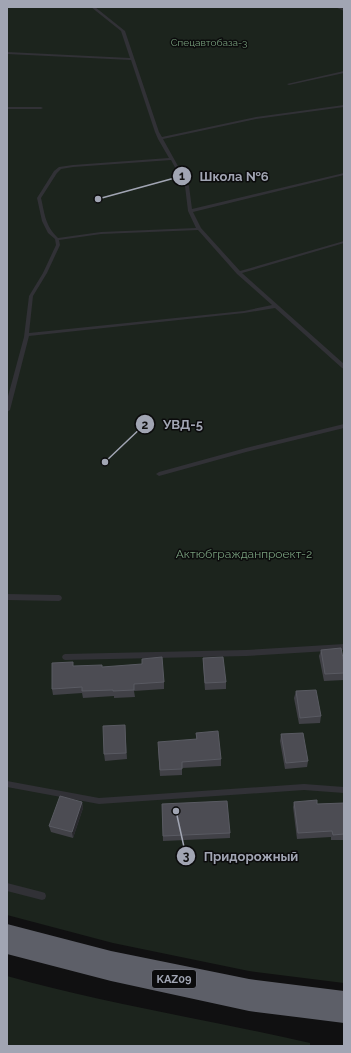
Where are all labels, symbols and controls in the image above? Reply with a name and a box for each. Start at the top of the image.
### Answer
park label: Спецавтобаза-3 [171,37,247,48]
callout: Школа №6 [172,163,277,188]
text: 1 [179,169,185,183]
text: Школа №6 [199,169,269,184]
callout: УВД-5 [135,412,211,437]
text: УВД-5 [162,417,203,432]
text: 2 [142,418,149,432]
park label: Актюбгражданпроект-2 [176,547,312,561]
callout: Придорожный [176,844,307,869]
text: 3 [183,849,190,863]
text: Придорожный [204,849,298,864]
road number: KAZ09 [152,970,196,988]

